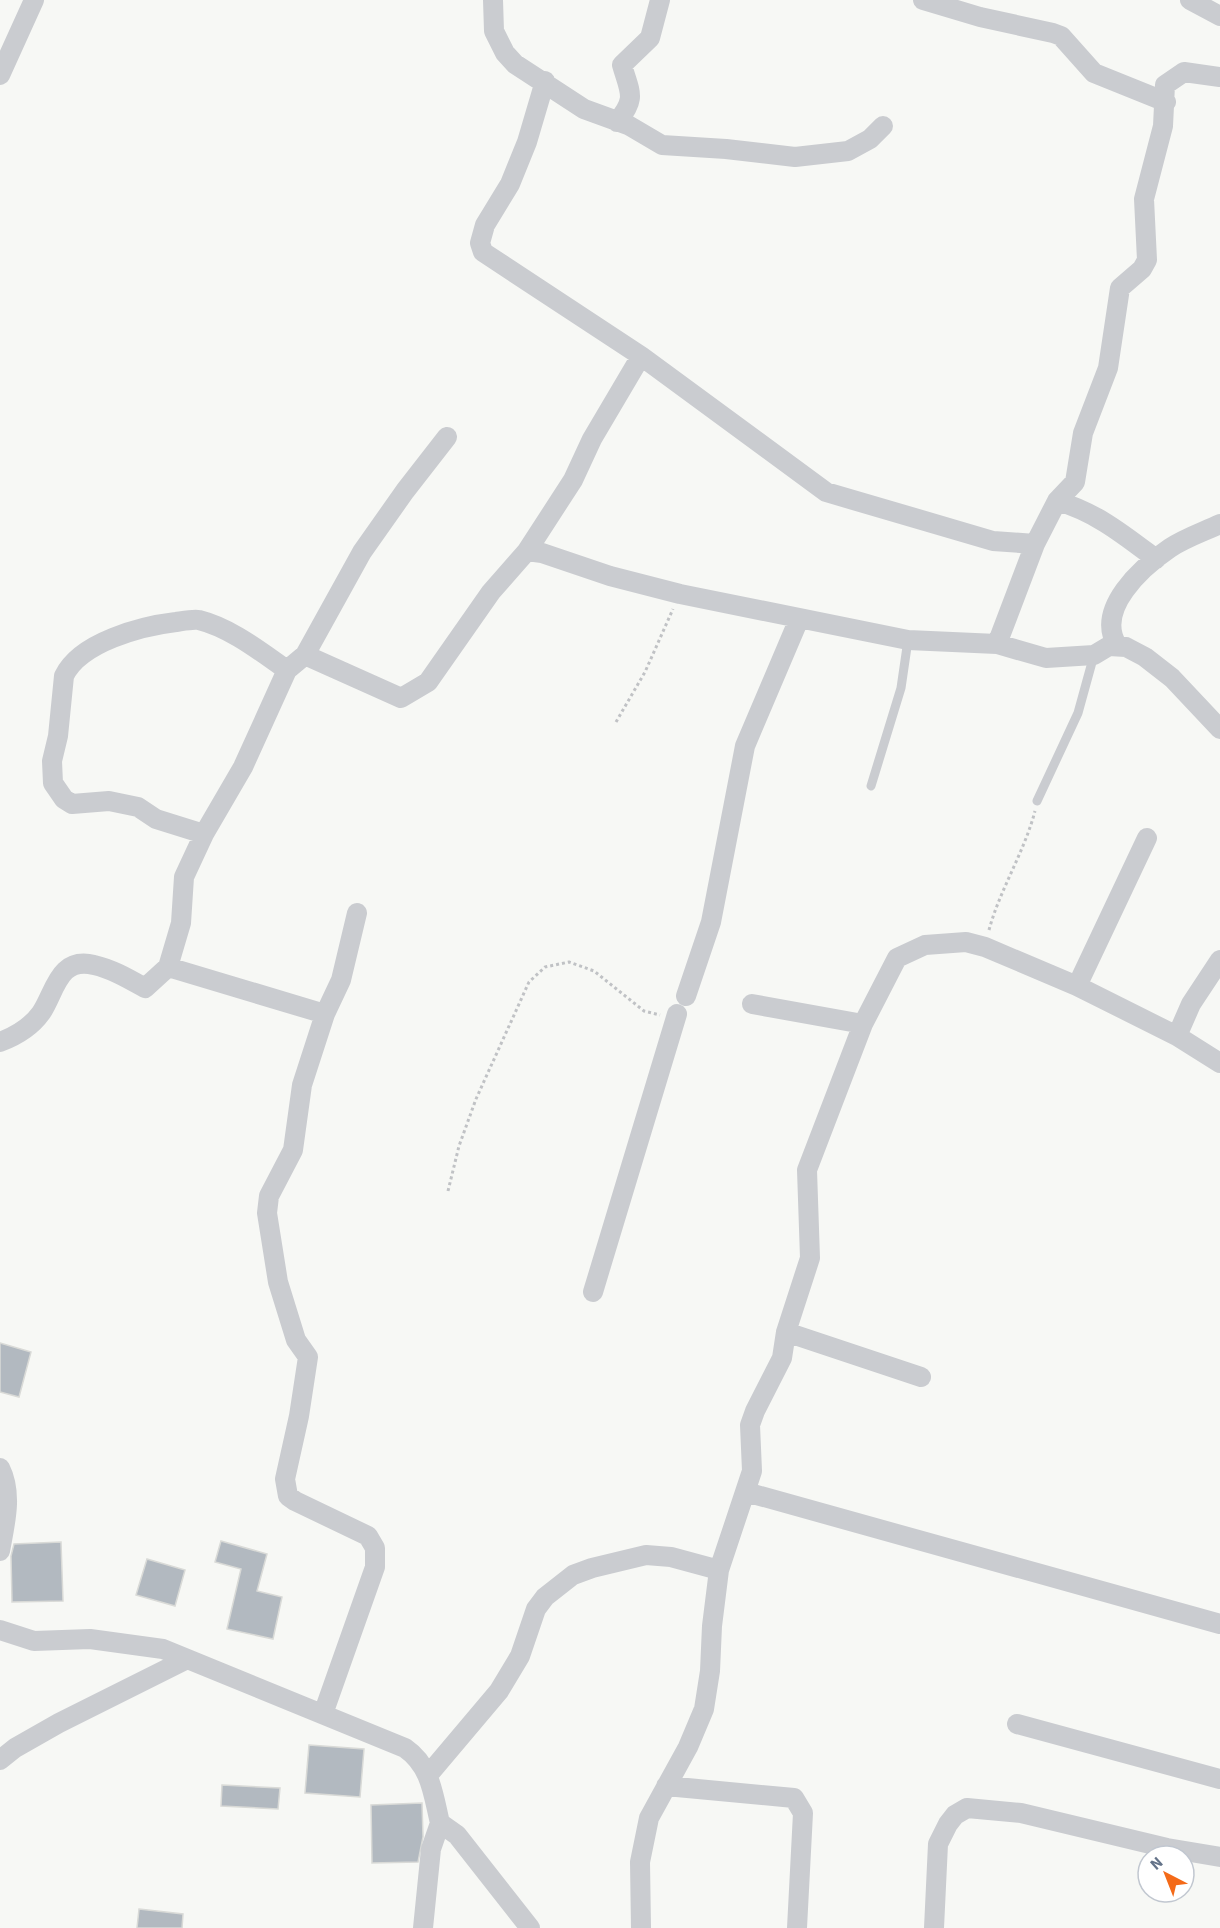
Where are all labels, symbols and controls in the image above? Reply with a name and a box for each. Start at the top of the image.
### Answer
north arrow [1136,1844,1196,1904]
text: N [1145,1852,1168,1875]

